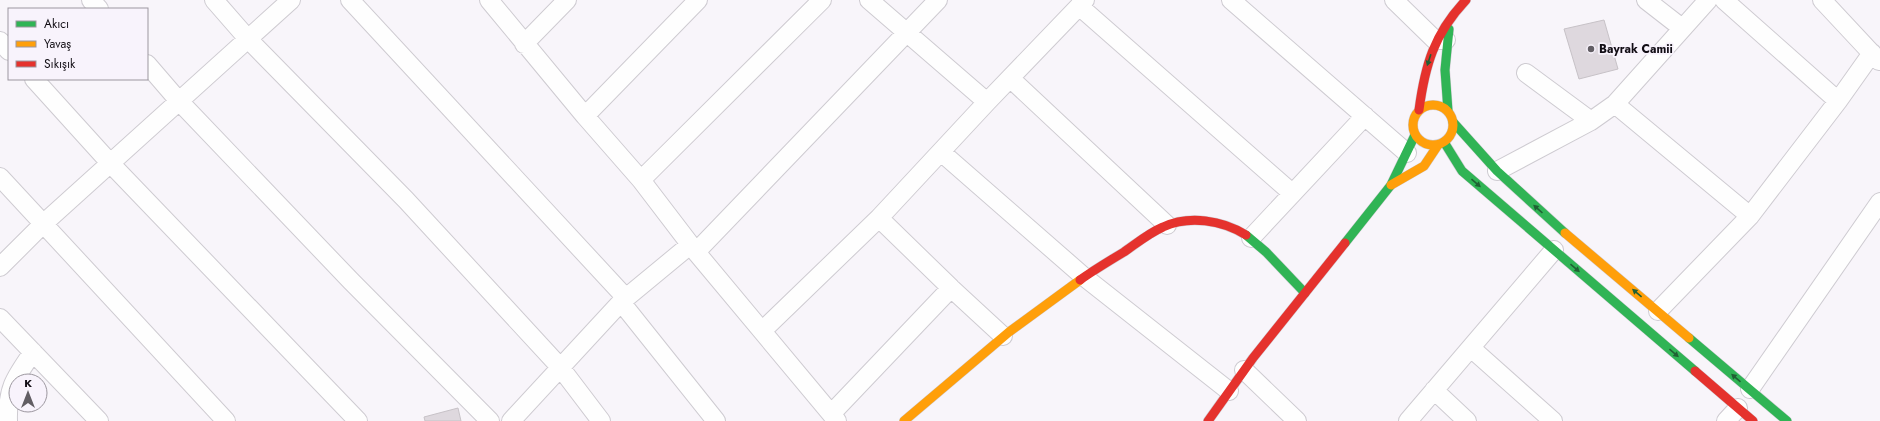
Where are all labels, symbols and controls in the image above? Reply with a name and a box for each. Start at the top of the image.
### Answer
legend [8,8,148,80]
text: Akıcı [44,15,69,33]
text: Yavaş [44,35,71,53]
place label: Bayrak Camii [1599,40,1673,58]
marker: Bayrak Camii [1586,44,1596,54]
one-way arrow [1426,54,1432,66]
text: Sıkışık [44,55,76,73]
one-way arrow [1471,179,1482,188]
one-way arrow [1533,204,1543,213]
one-way arrow [1570,264,1580,273]
one-way arrow [1632,289,1642,298]
one-way arrow [1668,348,1679,357]
north arrow [8,373,48,413]
one-way arrow [1730,373,1741,382]
text: K [24,375,32,391]

